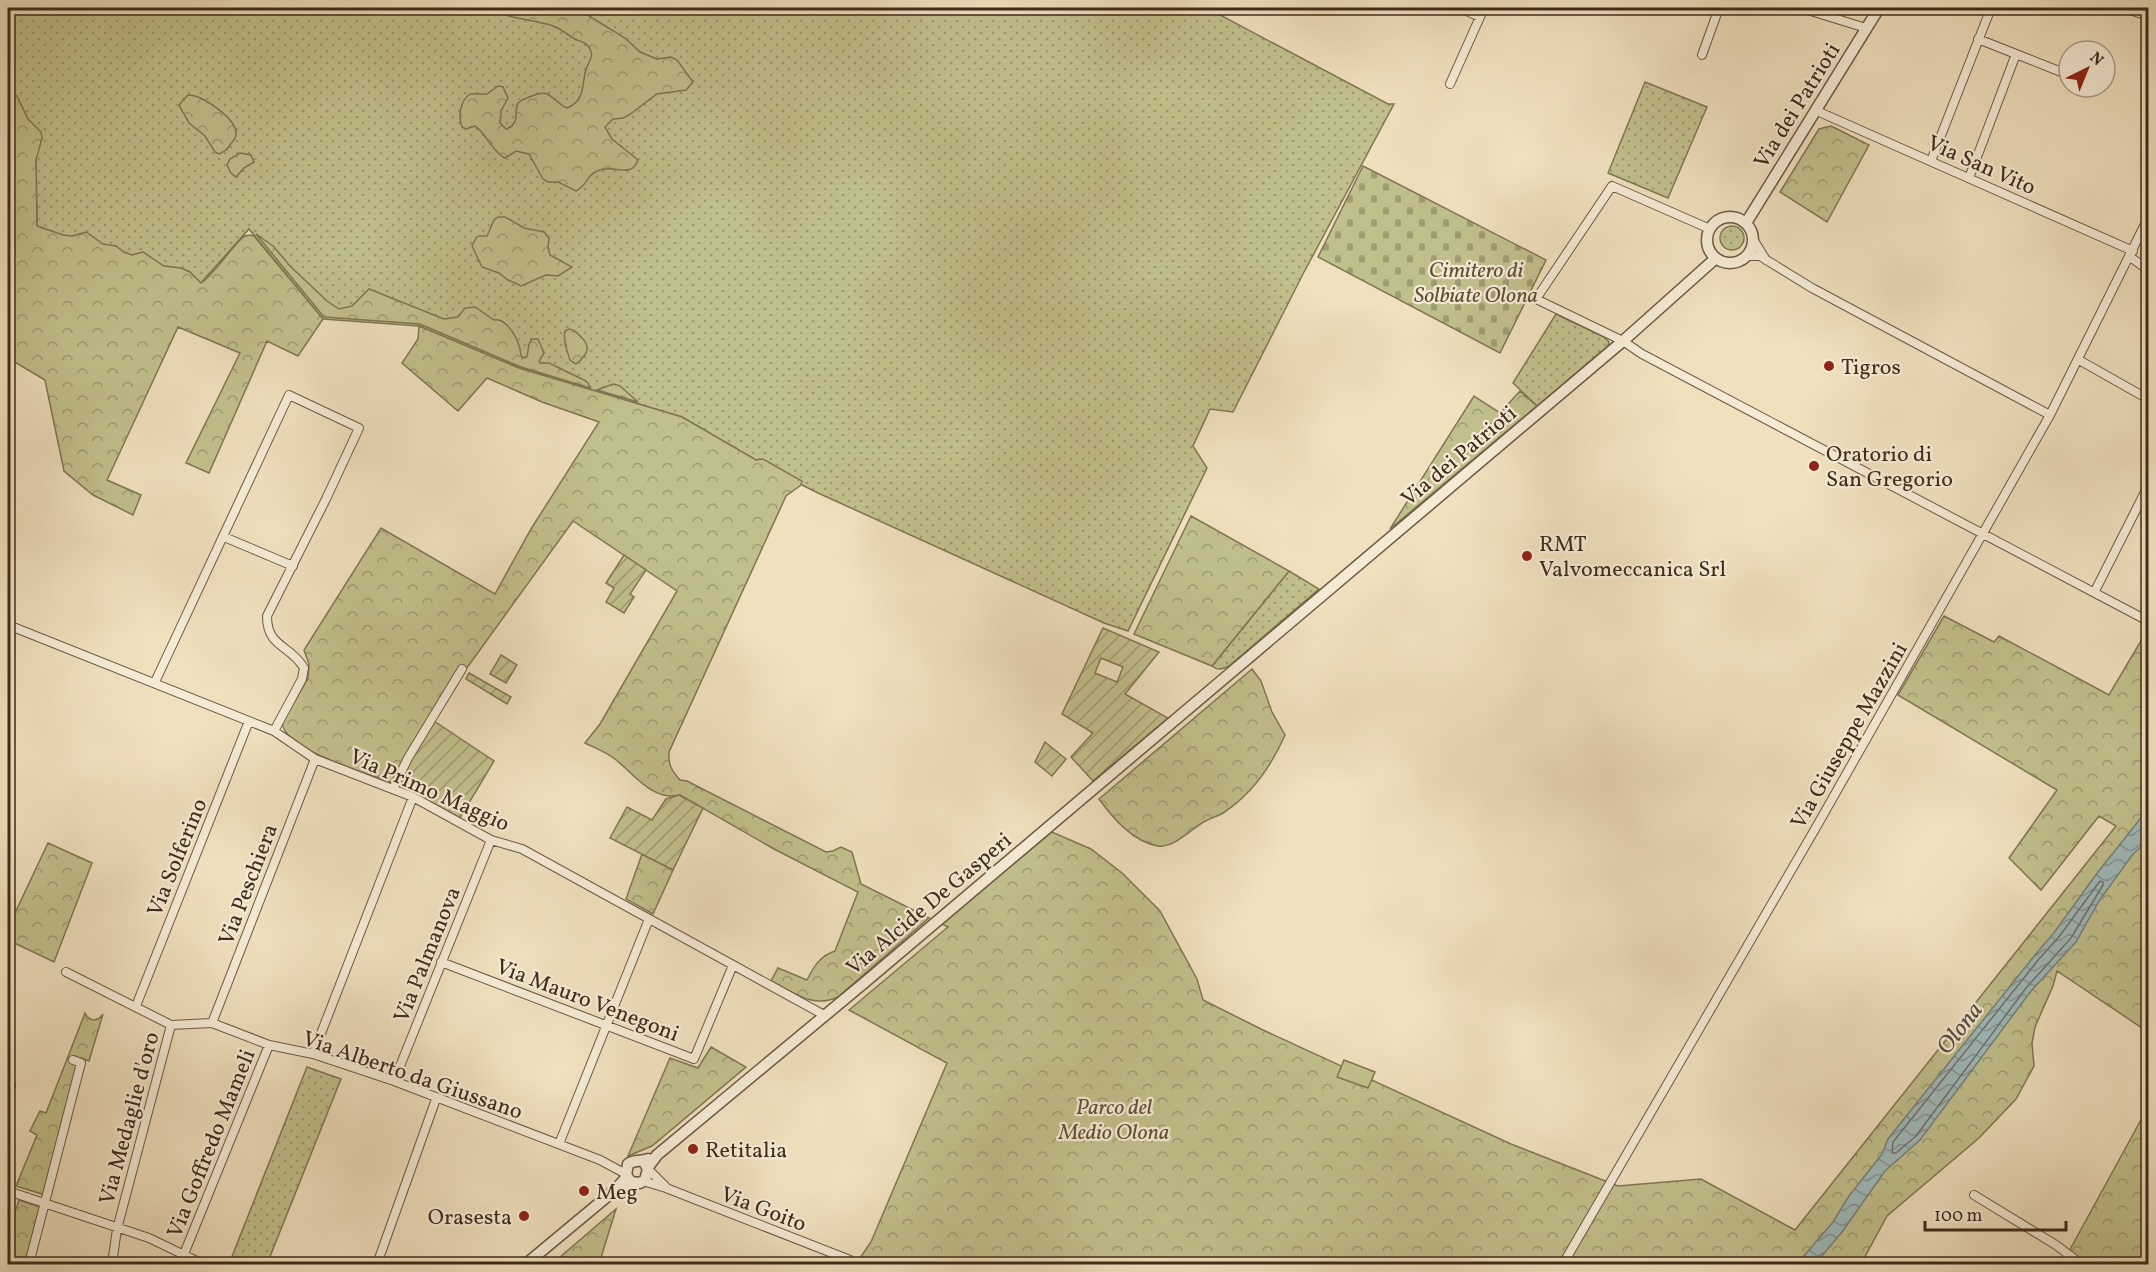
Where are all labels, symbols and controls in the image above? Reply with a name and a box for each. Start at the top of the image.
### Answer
street label: Via dei Patrioti [1747,38,1849,175]
north arrow [2057,39,2117,99]
text: N [2084,47,2108,72]
street label: Via San Vito [1922,129,2040,204]
park label: Cimitero di Solbiate Olona [1414,256,1538,312]
place label: Tigros [1841,353,1901,384]
marker: Tigros [1822,359,1836,373]
street label: Via dei Patrioti [1395,399,1524,515]
place label: Oratorio di San Gregorio [1826,440,1953,496]
marker: Oratorio di San Gregorio [1807,459,1821,473]
place label: RMT Valvomeccanica Srl [1539,530,1726,586]
marker: RMT Valvomeccanica Srl [1520,549,1534,563]
street label: Via Giuseppe Mazzini [1784,637,1916,835]
street label: Via Primo Maggio [344,742,514,841]
street label: Via Solferino [141,794,216,922]
street label: Via Peschiera [212,820,287,950]
street label: Via Alcide De Gasperi [840,826,1019,984]
street label: Via Palmanova [387,882,470,1027]
street label: Via Mauro Venegoni [491,952,683,1051]
water label: Olona [1929,996,1992,1063]
street label: Via Alberto da Giussano [298,1024,526,1129]
street label: Via Medaglie d'oro [92,1029,168,1208]
street label: Via Goffredo Mameli [160,1045,264,1243]
park label: Parco del Medio Olona [1058,1093,1169,1149]
place label: Retitalia [705,1136,787,1167]
marker: Retitalia [686,1142,700,1156]
place label: Meg [596,1178,638,1209]
street label: Via Goito [716,1180,810,1241]
marker: Meg [577,1184,591,1198]
scale bar [1925,1194,2066,1232]
place label: Orasesta [428,1203,512,1234]
text: 100 m [1934,1204,1983,1229]
marker: Orasesta [517,1209,531,1223]

